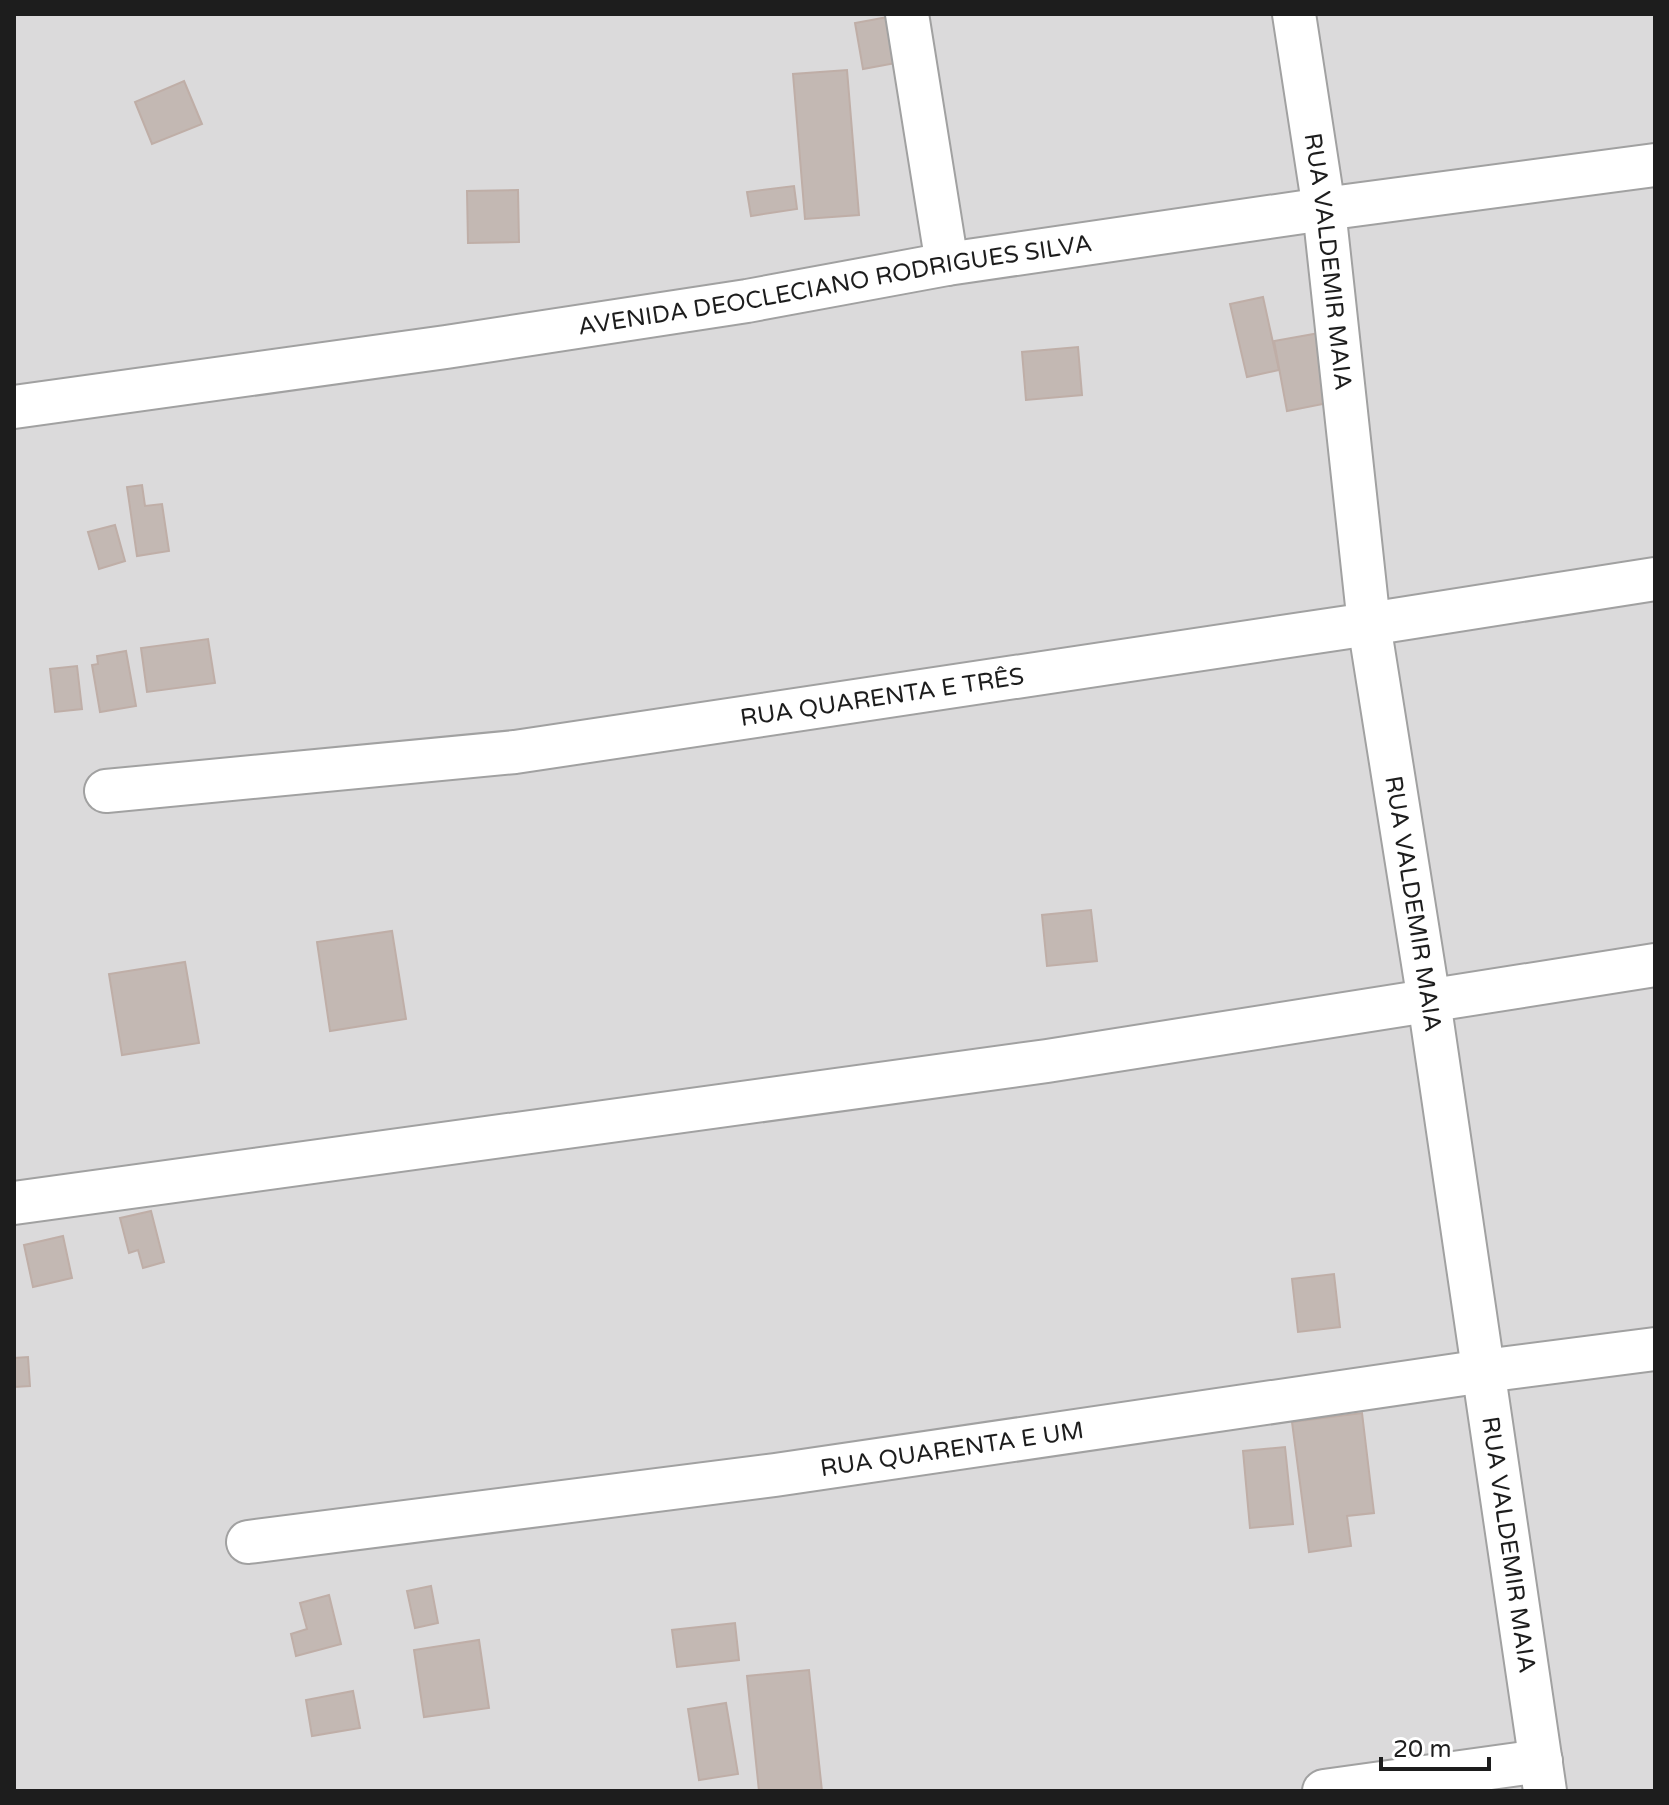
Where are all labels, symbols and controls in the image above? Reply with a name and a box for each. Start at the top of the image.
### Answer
street label: RUA VALDEMIR MAIA [1298,131,1358,392]
street label: AVENIDA DEOCLECIANO RODRIGUES SILVA [576,229,1094,342]
street label: RUA QUARENTA E TRÊS [738,662,1026,733]
street label: RUA VALDEMIR MAIA [1378,774,1447,1034]
street label: RUA VALDEMIR MAIA [1475,1415,1541,1675]
street label: RUA QUARENTA E UM [818,1416,1086,1483]
scale bar [1381,1721,1489,1771]
text: 20 m [1393,1735,1451,1764]

